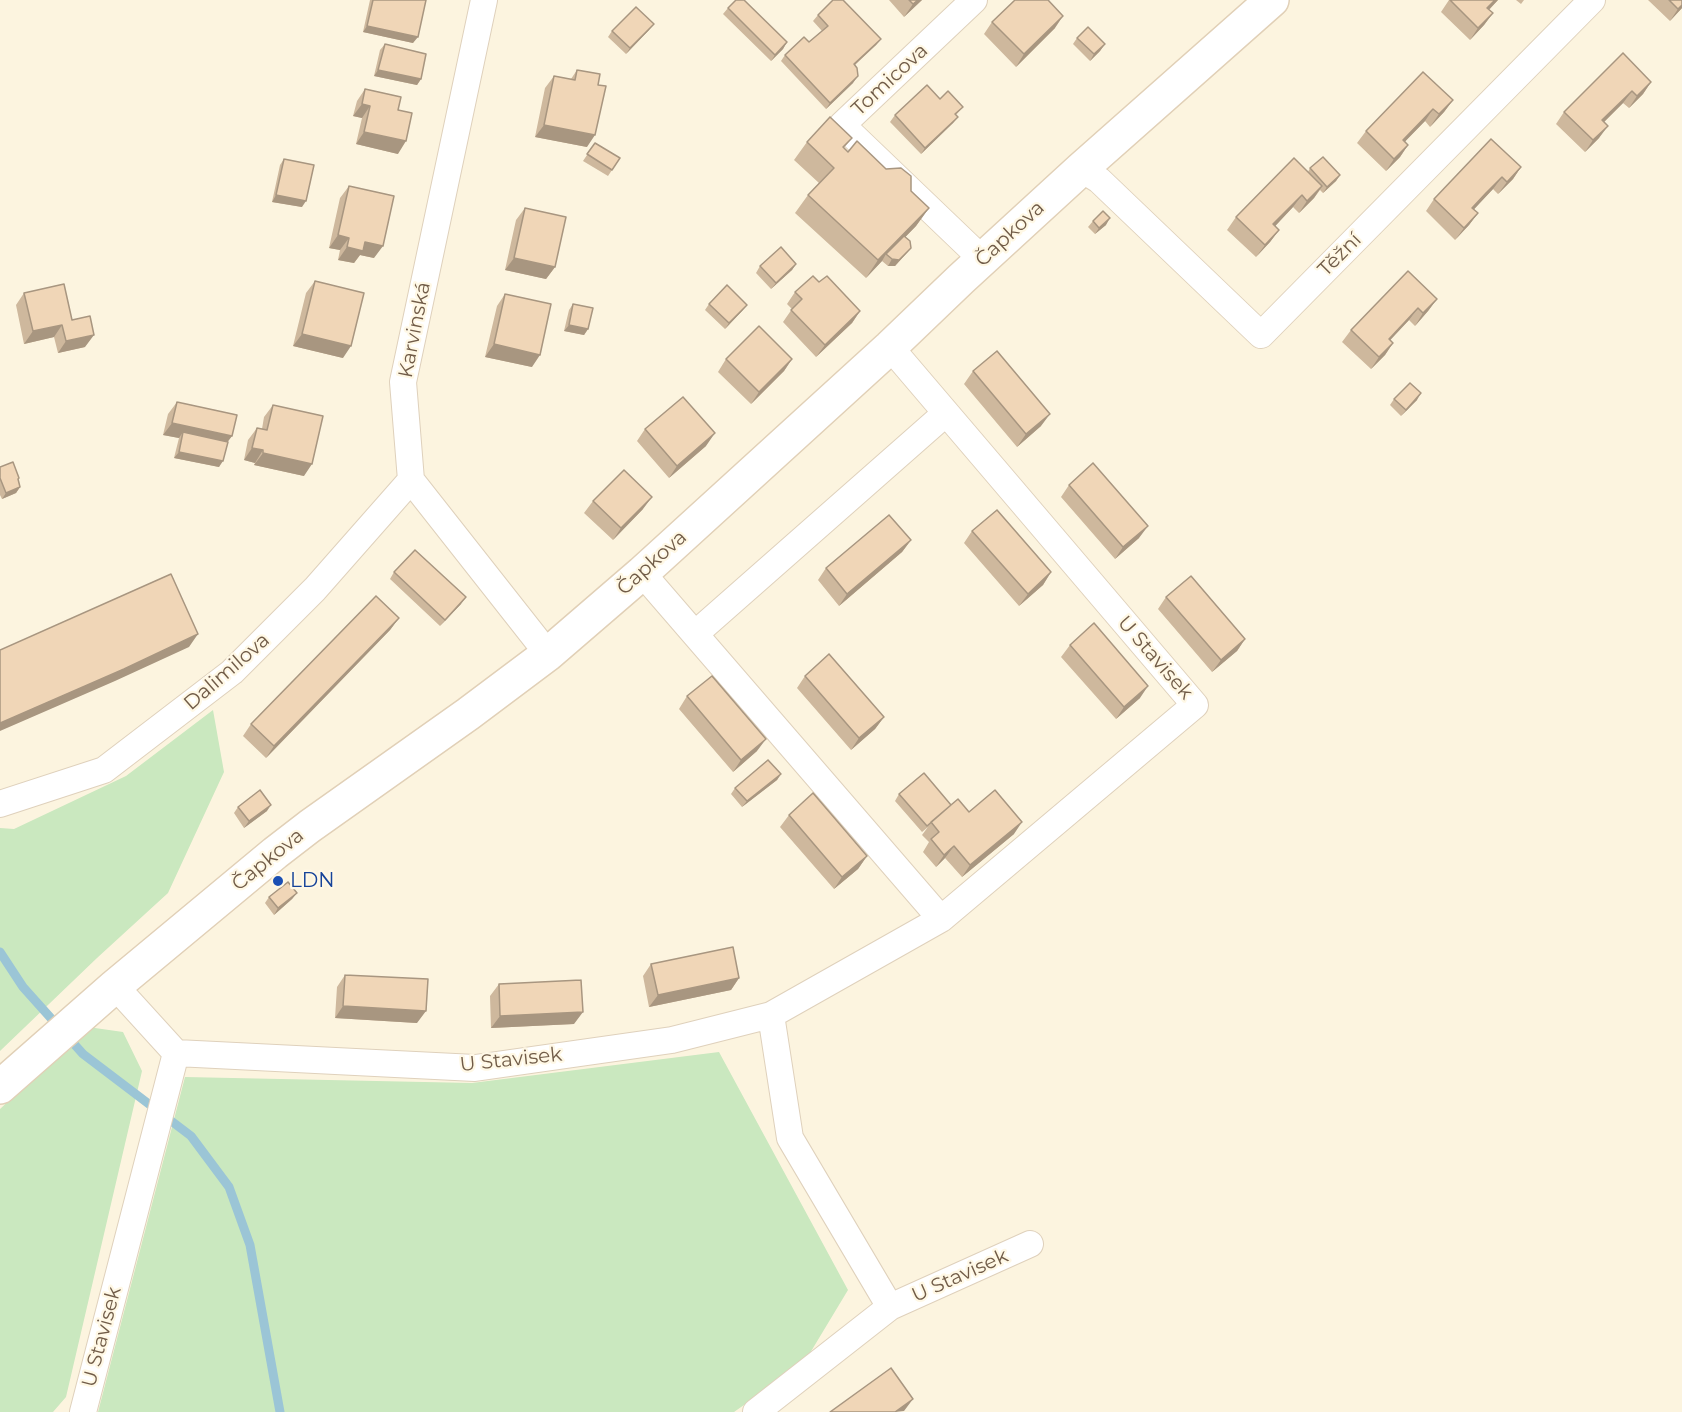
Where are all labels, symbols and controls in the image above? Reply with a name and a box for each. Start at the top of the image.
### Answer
street label: Tomicova [847,39,933,121]
street label: Čapkova [971,196,1049,272]
street label: Těžní [1313,228,1367,282]
street label: Karvinská [394,280,436,380]
street label: Čapkova [612,525,692,601]
street label: U Stavisek [1112,611,1198,705]
street label: Dalimilova [179,628,275,716]
street label: Čapkova [227,824,309,896]
place label: LDN [290,869,335,893]
marker: LDN [271,874,285,888]
street label: U Stavisek [459,1043,563,1077]
street label: U Stavisek [908,1244,1012,1308]
street label: U Stavisek [77,1284,127,1390]

